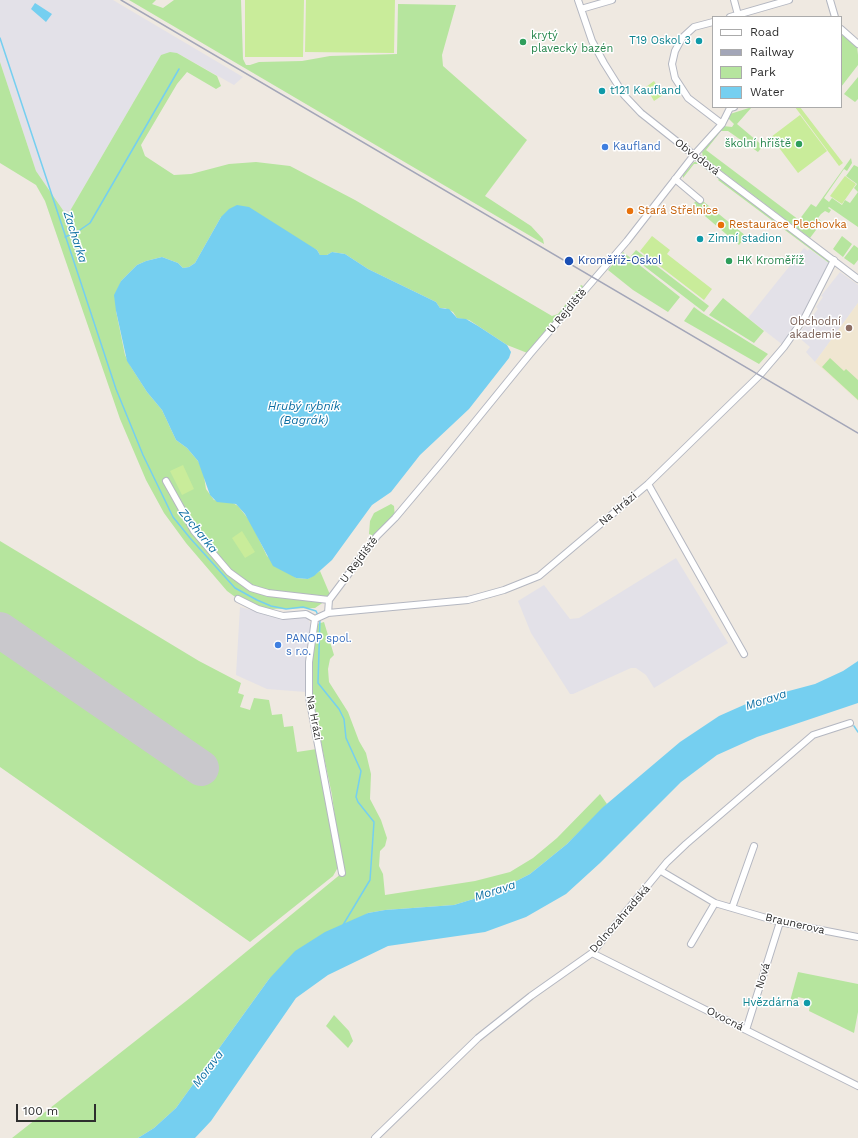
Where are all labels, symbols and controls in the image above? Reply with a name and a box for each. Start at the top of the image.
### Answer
legend [712,16,842,108]
text: Road [750,25,779,39]
place label: krytý plavecký bazén [531,29,613,55]
place label: T19 Oskol 3 [629,34,691,48]
marker: T19 Oskol 3 [694,36,704,46]
marker: krytý plavecký bazén [518,37,528,47]
text: Railway [750,45,794,59]
text: Park [750,65,776,79]
place label: t121 Kaufland [610,84,681,98]
text: Water [750,85,784,99]
marker: t121 Kaufland [597,86,607,96]
street label: Obvodová [672,136,722,178]
place label: školní hřiště [725,137,791,151]
marker: školní hřiště [794,139,804,149]
place label: Kaufland [613,140,661,154]
marker: Kaufland [600,142,610,152]
place label: Stará Střelnice [638,204,718,218]
marker: Stará Střelnice [625,206,635,216]
water label: Zacharka [60,209,90,265]
place label: Restaurace Plechovka [729,218,847,232]
marker: Restaurace Plechovka [716,220,726,230]
place label: Zimní stadion [708,232,782,246]
marker: Zimní stadion [695,234,705,244]
place label: Kroměříž-Oskol [578,254,661,268]
place label: HK Kroměříž [737,254,804,268]
marker: Kroměříž-Oskol [563,255,575,267]
marker: HK Kroměříž [724,256,734,266]
street label: U Rejdiště [544,286,590,336]
place label: Obchodní akademie [789,315,841,341]
marker: Obchodní akademie [844,323,854,333]
water label: Hrubý rybník (Bagrák) [268,399,340,427]
street label: Na Hrázi [596,489,640,529]
water label: Zacharka [176,506,220,556]
street label: U Rejdiště [337,534,381,586]
place label: PANOP spol. s r.o. [286,632,352,658]
marker: PANOP spol. s r.o. [273,640,283,650]
water label: Morava [744,687,788,713]
street label: Na Hrázi [303,694,325,742]
water label: Morava [473,878,517,904]
street label: Dolnozahradská [587,882,653,956]
street label: Braunerova [764,911,826,937]
street label: Nová [753,961,773,991]
place label: Hvězdárna [742,996,799,1010]
marker: Hvězdárna [802,998,812,1008]
street label: Ovocná [704,1004,746,1034]
water label: Morava [189,1048,227,1090]
scale bar [18,1096,98,1122]
text: 100 m [23,1104,58,1118]

